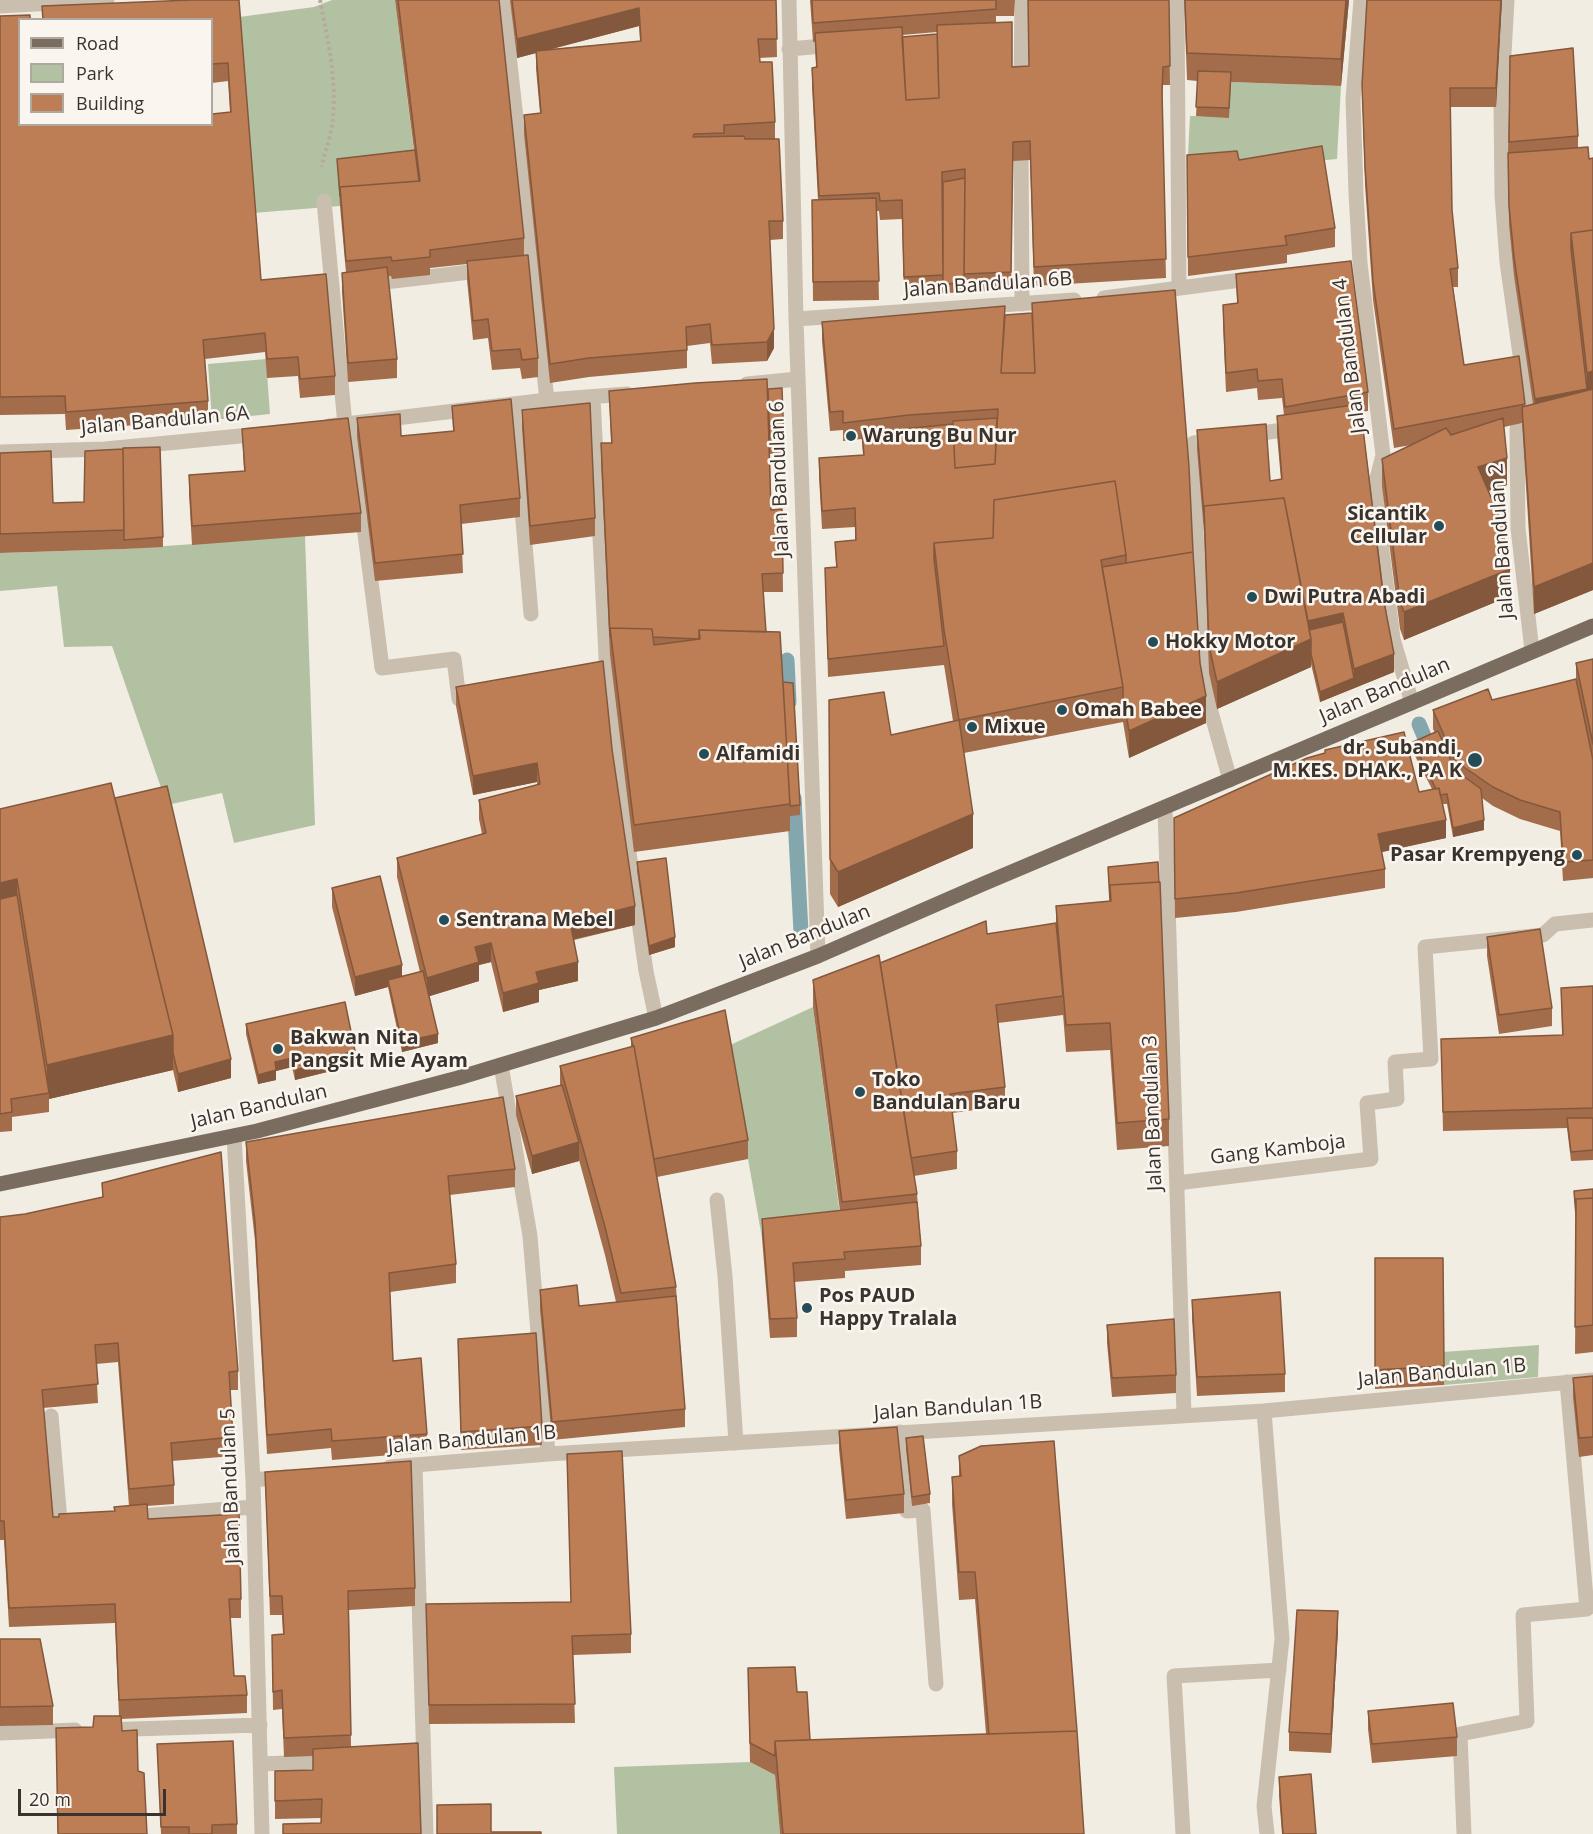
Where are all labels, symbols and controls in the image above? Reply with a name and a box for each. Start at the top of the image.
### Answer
legend [18,18,213,126]
text: Road [76,31,119,55]
text: Park [76,61,114,85]
text: Building [76,91,144,115]
street label: Jalan Bandulan 6B [903,267,1073,303]
street label: Jalan Bandulan 4 [1329,277,1371,435]
street label: Jalan Bandulan 6 [765,401,795,557]
street label: Jalan Bandulan 6A [80,402,250,440]
place label: Warung Bu Nur [863,424,1017,448]
marker: Warung Bu Nur [844,429,858,443]
street label: Jalan Bandulan 2 [1485,462,1519,620]
place label: Sicantik Cellular [1347,502,1427,549]
marker: Sicantik Cellular [1432,519,1446,533]
place label: Dwi Putra Abadi [1264,585,1425,609]
marker: Dwi Putra Abadi [1245,590,1259,604]
place label: Hokky Motor [1165,630,1295,654]
marker: Hokky Motor [1146,635,1160,649]
street label: Jalan Bandulan [1316,653,1454,729]
place label: Omah Babee [1074,698,1202,722]
marker: Omah Babee [1055,703,1069,717]
place label: Mixue [984,715,1045,739]
marker: Mixue [965,720,979,734]
place label: dr. Subandi, M.KES. DHAK., PA K [1272,736,1462,783]
place label: Alfamidi [716,742,800,766]
marker: Alfamidi [697,747,711,761]
marker: dr. Subandi, M.KES. DHAK., PA K [1466,751,1484,769]
place label: Pasar Krempyeng [1390,843,1565,867]
marker: Pasar Krempyeng [1570,848,1584,862]
street label: Jalan Bandulan [736,900,874,974]
place label: Sentrana Mebel [456,908,613,932]
marker: Sentrana Mebel [437,913,451,927]
place label: Bakwan Nita Pangsit Mie Ayam [290,1026,468,1073]
street label: Jalan Bandulan 3 [1138,1035,1168,1191]
marker: Bakwan Nita Pangsit Mie Ayam [271,1042,285,1056]
place label: Toko Bandulan Baru [872,1068,1021,1115]
street label: Jalan Bandulan [188,1080,330,1134]
marker: Toko Bandulan Baru [853,1085,867,1099]
street label: Gang Kamboja [1209,1130,1347,1170]
place label: Pos PAUD Happy Tralala [819,1284,957,1331]
marker: Pos PAUD Happy Tralala [800,1301,814,1315]
street label: Jalan Bandulan 1B [1357,1354,1527,1392]
street label: Jalan Bandulan 1B [873,1390,1043,1426]
street label: Jalan Bandulan 5 [216,1408,246,1564]
street label: Jalan Bandulan 1B [387,1421,557,1459]
scale bar [21,1777,170,1815]
text: 20 m [29,1787,71,1811]

